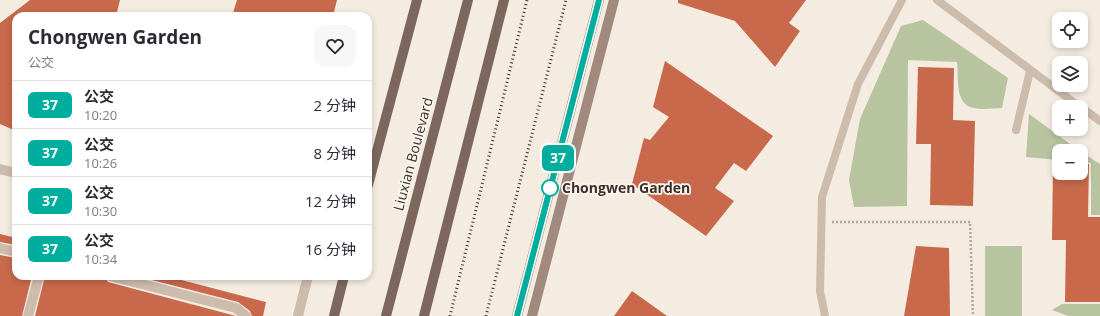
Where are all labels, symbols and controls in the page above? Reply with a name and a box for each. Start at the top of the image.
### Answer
map controls [1052,12,1088,180]
button: locate [1052,12,1088,48]
text: Chongwen Garden [28,24,202,50]
button: heart [314,25,356,67]
text: 公交 [28,53,54,71]
button: layers [1052,56,1088,92]
text: 公交 [84,86,114,106]
text: 37 [42,95,58,114]
text: 2 分钟 [314,95,356,115]
street label: Liuxian Boulevard [388,95,437,213]
button: + [1052,100,1088,136]
text: 10:20 [84,106,117,124]
text: 公交 [84,134,114,154]
text: 37 [42,143,58,162]
text: 8 分钟 [314,143,356,163]
button: − [1052,144,1088,180]
line badge: 37 [540,145,576,171]
text: 37 [550,148,566,167]
text: 10:26 [84,154,117,172]
place label: Chongwen Garden [562,178,690,197]
marker: Chongwen Garden [541,179,559,197]
text: 公交 [84,182,114,202]
text: 37 [42,191,58,210]
text: 12 分钟 [305,191,356,211]
text: 10:30 [84,202,117,220]
text: 公交 [84,230,114,250]
text: 37 [42,239,58,258]
text: 16 分钟 [305,239,356,259]
text: 10:34 [84,250,117,268]

